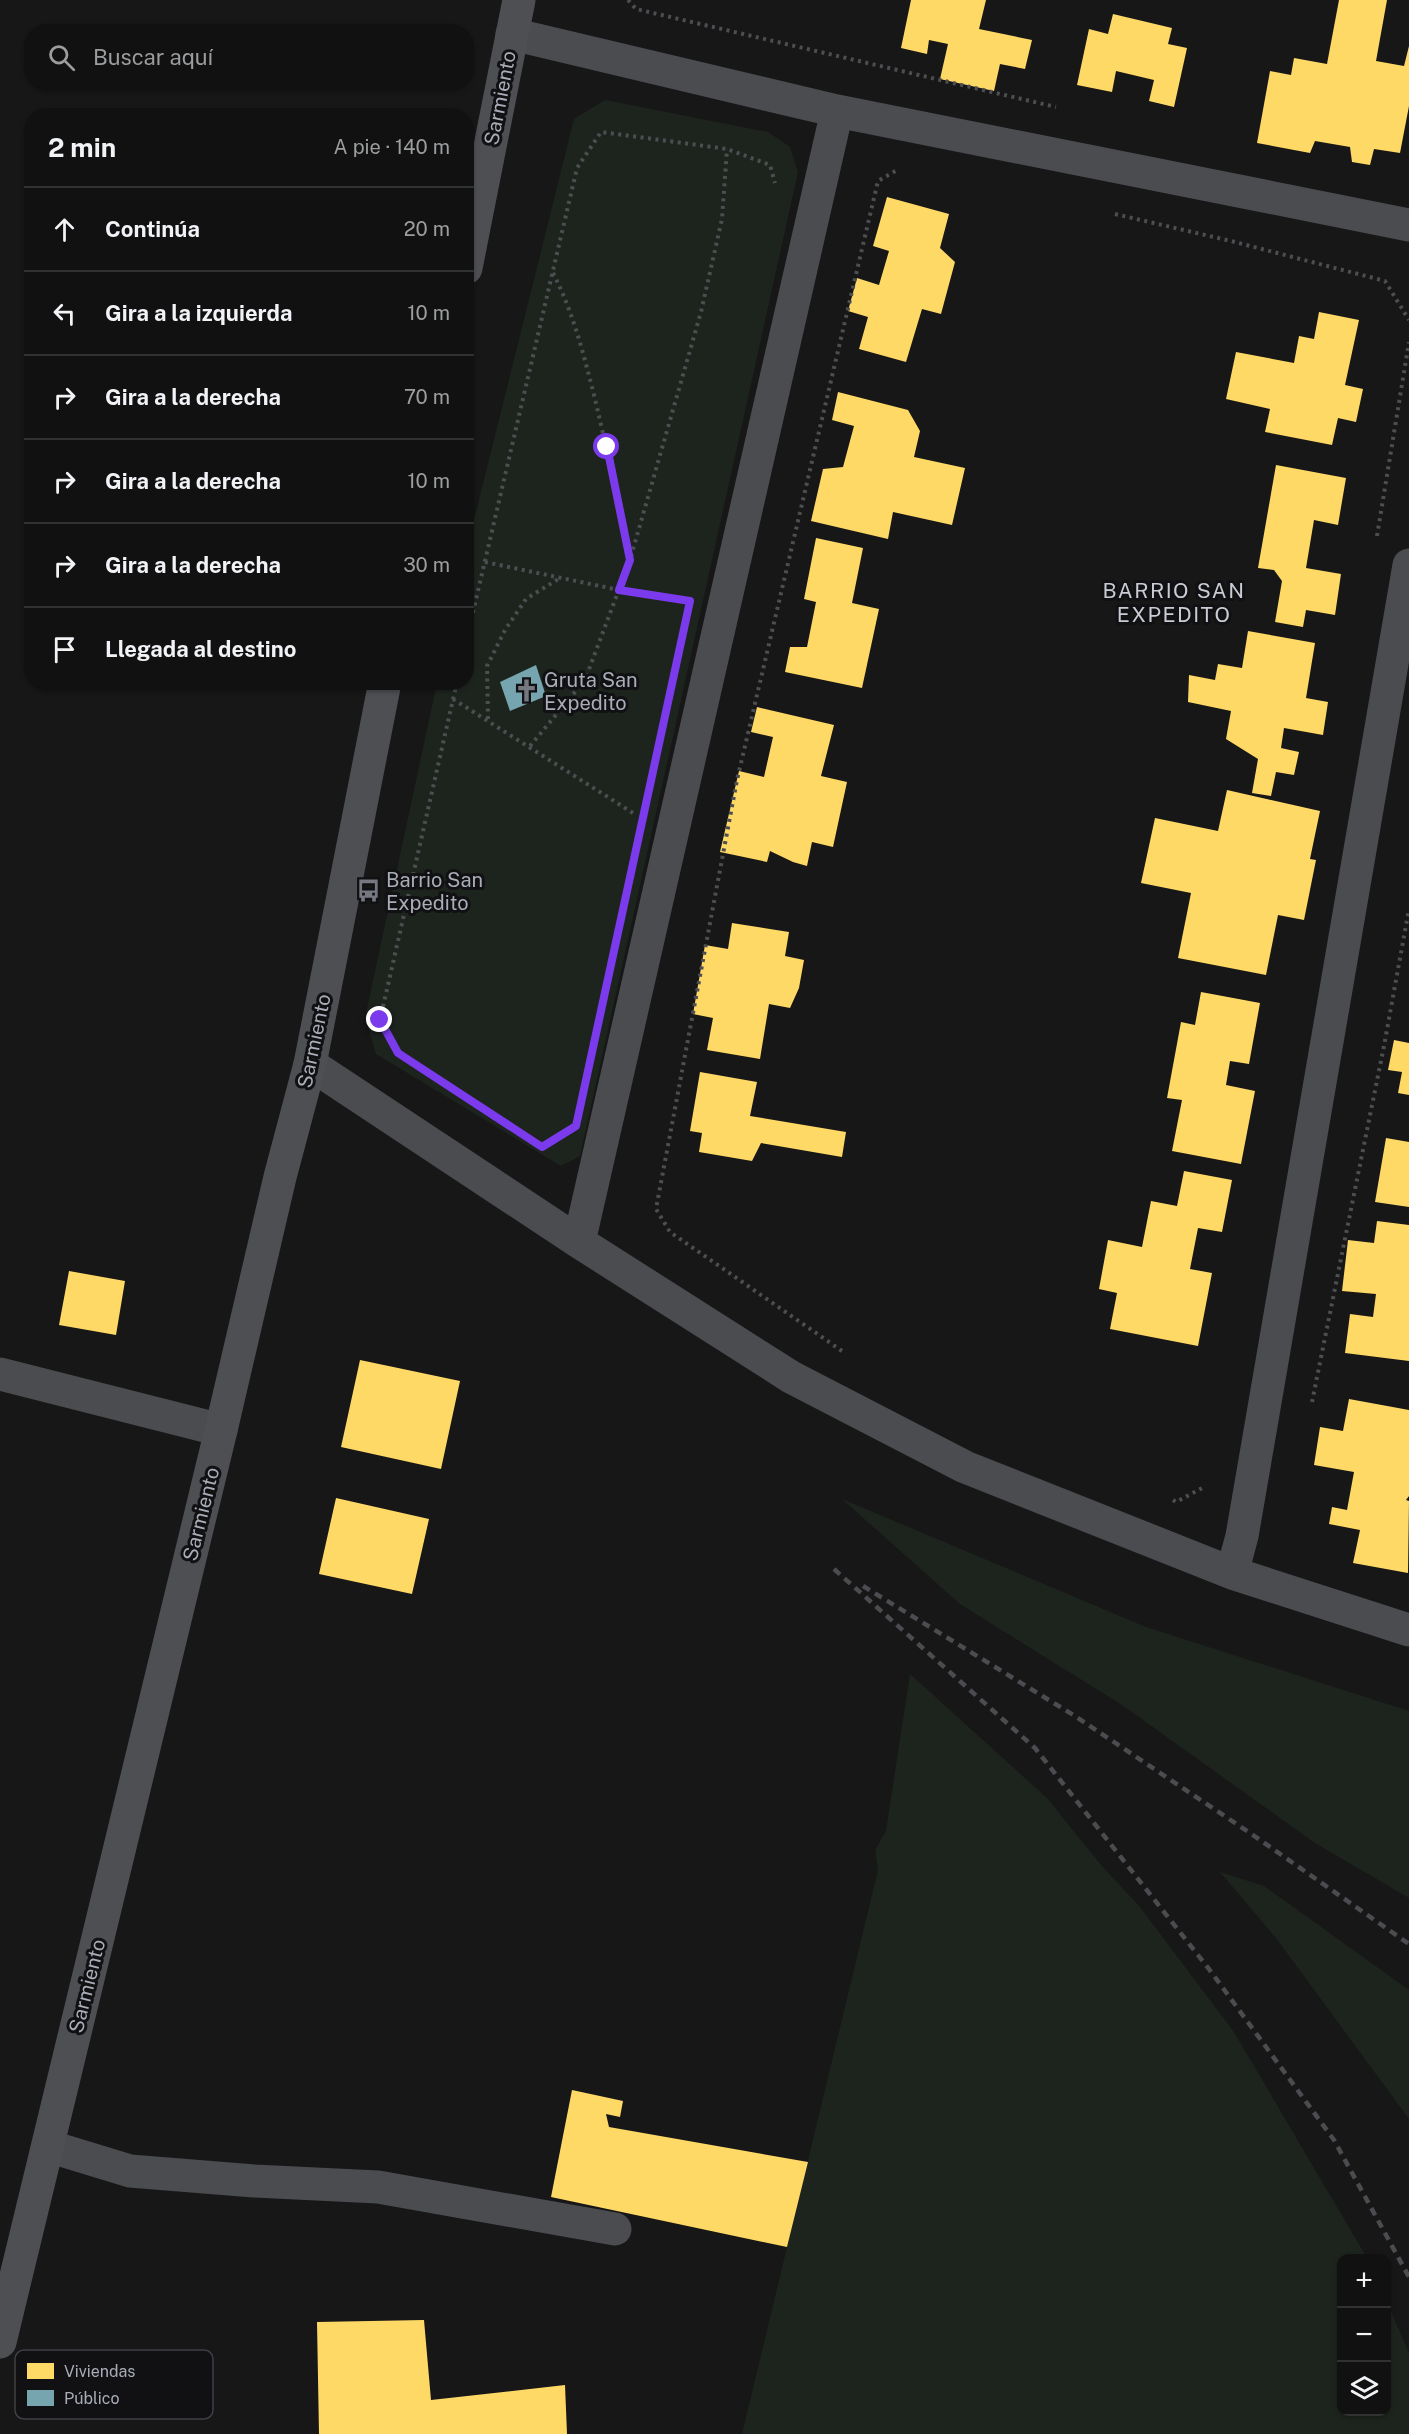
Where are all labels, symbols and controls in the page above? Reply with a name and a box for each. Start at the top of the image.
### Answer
search box [24,24,474,90]
icon: search [45,41,78,74]
text: Buscar aquí [93,44,213,70]
street label: Sarmiento [479,49,521,147]
text: 2 min [48,132,116,163]
text: A pie · 140 m [334,135,450,159]
icon: ahead [48,213,81,246]
text: Continúa [105,216,200,242]
text: 20 m [404,217,450,241]
icon: left [48,297,81,330]
text: Gira a la izquierda [105,300,292,326]
text: 10 m [407,301,450,325]
icon: right [48,381,81,414]
text: Gira a la derecha [105,384,281,410]
text: 70 m [404,385,450,409]
route start [593,433,619,459]
icon: right [48,465,81,498]
text: Gira a la derecha [105,468,281,494]
text: 10 m [407,469,450,493]
icon: right [48,549,81,582]
text: Gira a la derecha [105,552,281,578]
text: 30 m [403,553,450,577]
district label: BARRIO SAN EXPEDITO [1102,578,1246,627]
icon: arrive [48,633,81,666]
text: Llegada al destino [105,636,296,662]
place label: Gruta San Expedito [544,668,638,715]
church icon: Gruta San Expedito [513,678,539,704]
place label: Barrio San Expedito [386,868,483,915]
bus stop icon: Barrio San Expedito [355,878,381,904]
street label: Sarmiento [292,992,336,1090]
route end [366,1006,392,1032]
street label: Sarmiento [178,1465,224,1563]
street label: Sarmiento [64,1937,110,2035]
map controls [1337,2254,1391,2416]
button: + [1337,2254,1391,2308]
button: − [1337,2308,1391,2362]
legend [15,2350,213,2419]
text: Viviendas [64,2362,135,2381]
button: layers [1337,2362,1391,2416]
text: Público [64,2389,120,2408]

